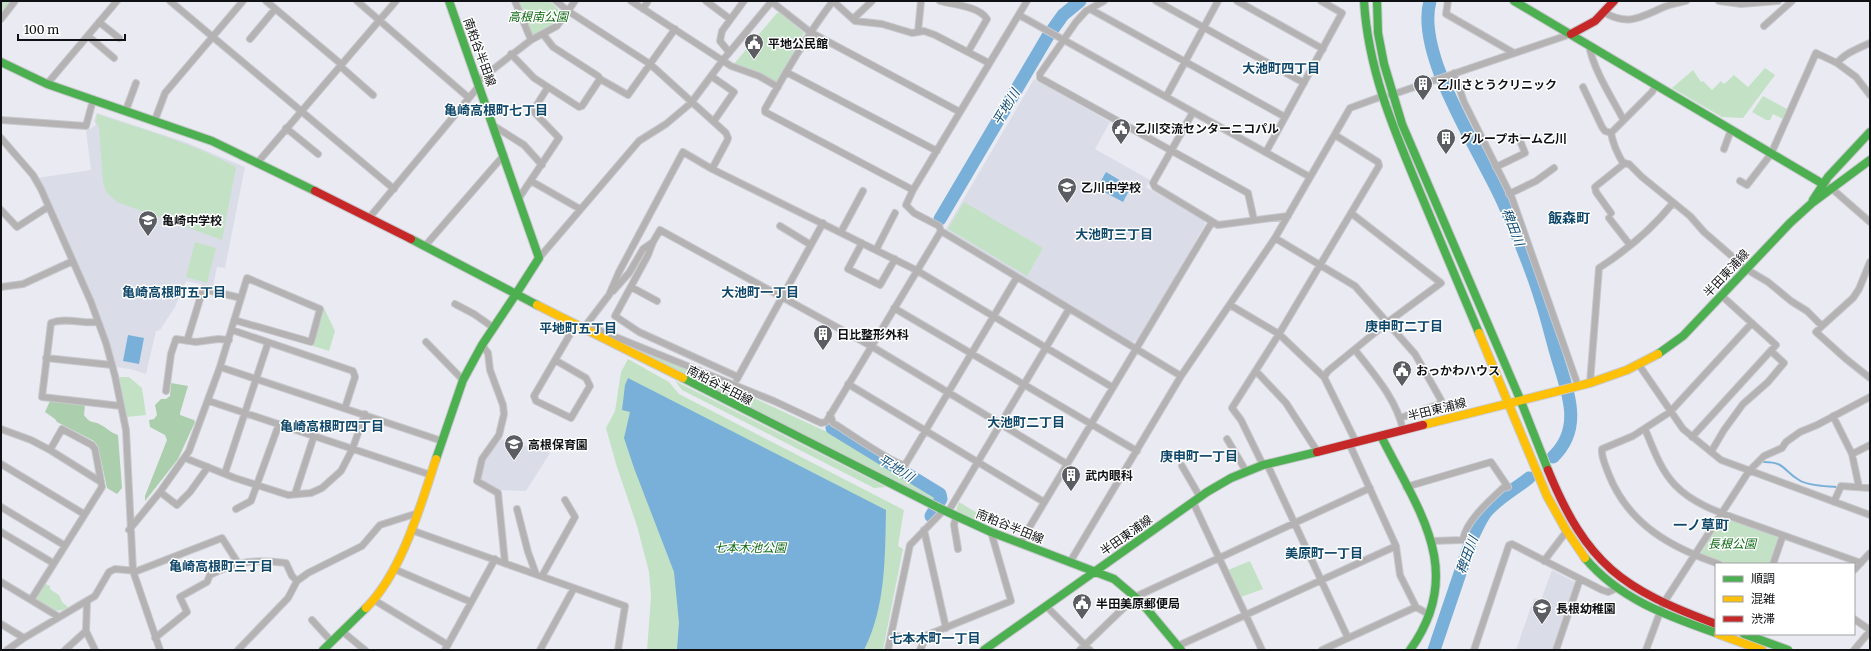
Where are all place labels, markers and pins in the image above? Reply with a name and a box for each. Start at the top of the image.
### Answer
public building icon: 平地公民館 [743,32,765,60]
place label: 平地公民館 [768,36,828,51]
building icon: 乙川さとうクリニック [1412,73,1434,101]
place label: 乙川さとうクリニック [1437,77,1557,92]
public building icon: 乙川交流センターニコパル [1110,117,1132,145]
place label: 乙川交流センターニコパル [1135,121,1279,136]
building icon: グループホーム乙川 [1435,127,1457,155]
place label: グループホーム乙川 [1460,131,1567,146]
school or university icon: 乙川中学校 [1056,176,1078,204]
place label: 乙川中学校 [1081,180,1141,195]
school or university icon: 亀崎中学校 [137,209,159,237]
place label: 亀崎中学校 [162,213,222,228]
building icon: 日比整形外科 [812,323,834,351]
place label: 日比整形外科 [837,327,909,342]
public building icon: おっかわハウス [1391,359,1413,387]
place label: おっかわハウス [1416,363,1500,378]
school or university icon: 高根保育園 [503,433,525,461]
place label: 高根保育園 [528,437,588,452]
building icon: 武内眼科 [1060,464,1082,492]
place label: 武内眼科 [1085,468,1133,483]
public building icon: 半田美原郵便局 [1071,592,1093,620]
place label: 半田美原郵便局 [1096,596,1180,611]
school or university icon: 長根幼稚園 [1531,597,1553,625]
place label: 長根幼稚園 [1556,601,1616,616]

